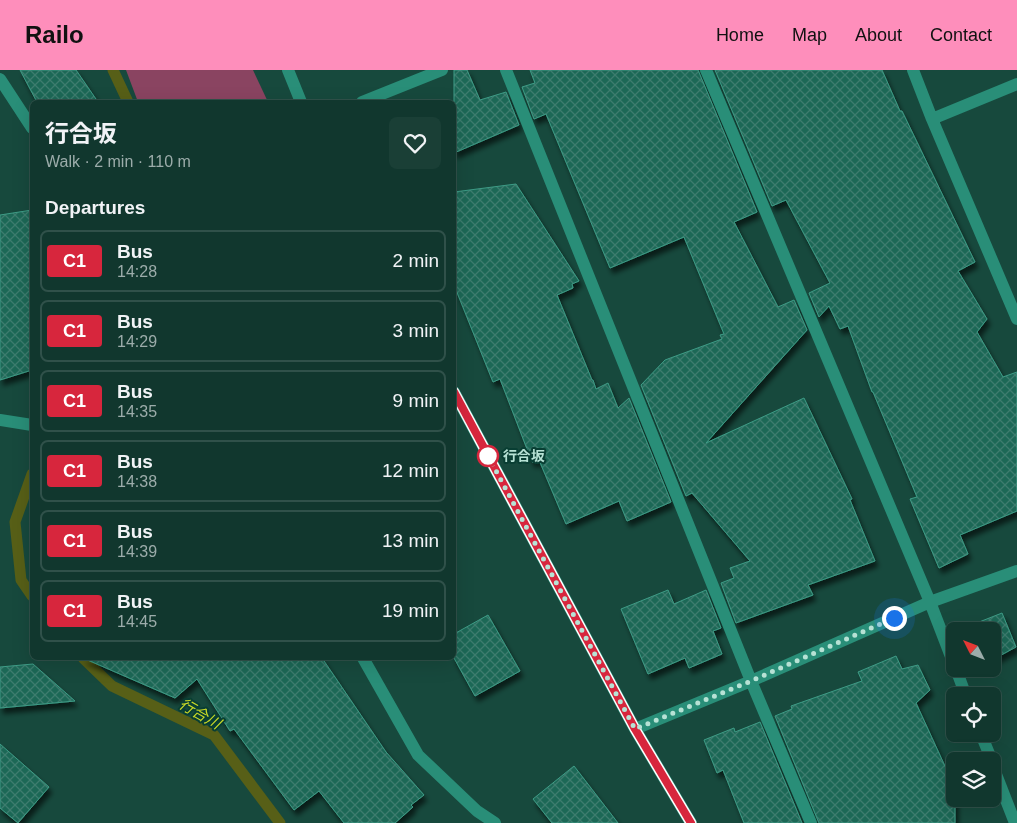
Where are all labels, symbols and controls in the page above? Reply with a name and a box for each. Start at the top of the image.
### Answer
text: Railo [25,21,84,48]
text: Home [716,25,764,45]
text: Map [792,25,827,45]
text: About [855,25,902,45]
text: Contact [930,25,992,45]
button: heart [389,117,441,169]
text: 行合坂 [45,120,117,147]
text: Walk · 2 min · 110 m [45,153,191,170]
text: Departures [45,197,145,218]
text: Bus [117,241,153,262]
text: 2 min [393,250,439,271]
text: C1 [63,251,86,271]
text: 14:28 [117,263,157,280]
text: Bus [117,311,153,332]
text: 3 min [393,320,439,341]
text: C1 [63,321,86,341]
text: 14:29 [117,333,157,350]
text: Bus [117,381,153,402]
text: 9 min [393,390,439,411]
text: C1 [63,391,86,411]
text: 14:35 [117,403,157,420]
marker: 行合坂 [477,445,499,467]
place label: 行合坂 [503,448,545,464]
text: Bus [117,451,153,472]
text: 12 min [382,460,439,481]
text: C1 [63,461,86,481]
text: 14:38 [117,473,157,490]
text: Bus [117,521,153,542]
text: 13 min [382,530,439,551]
text: C1 [63,531,86,551]
text: 14:39 [117,543,157,560]
text: Bus [117,591,153,612]
text: 19 min [382,600,439,621]
text: C1 [63,601,86,621]
your location [882,606,907,631]
text: 14:45 [117,613,157,630]
north arrow [946,622,1001,678]
map controls [946,622,1001,807]
button: locate [946,687,1001,742]
water label: 行合川 [177,695,226,733]
button: layers [946,752,1001,807]

